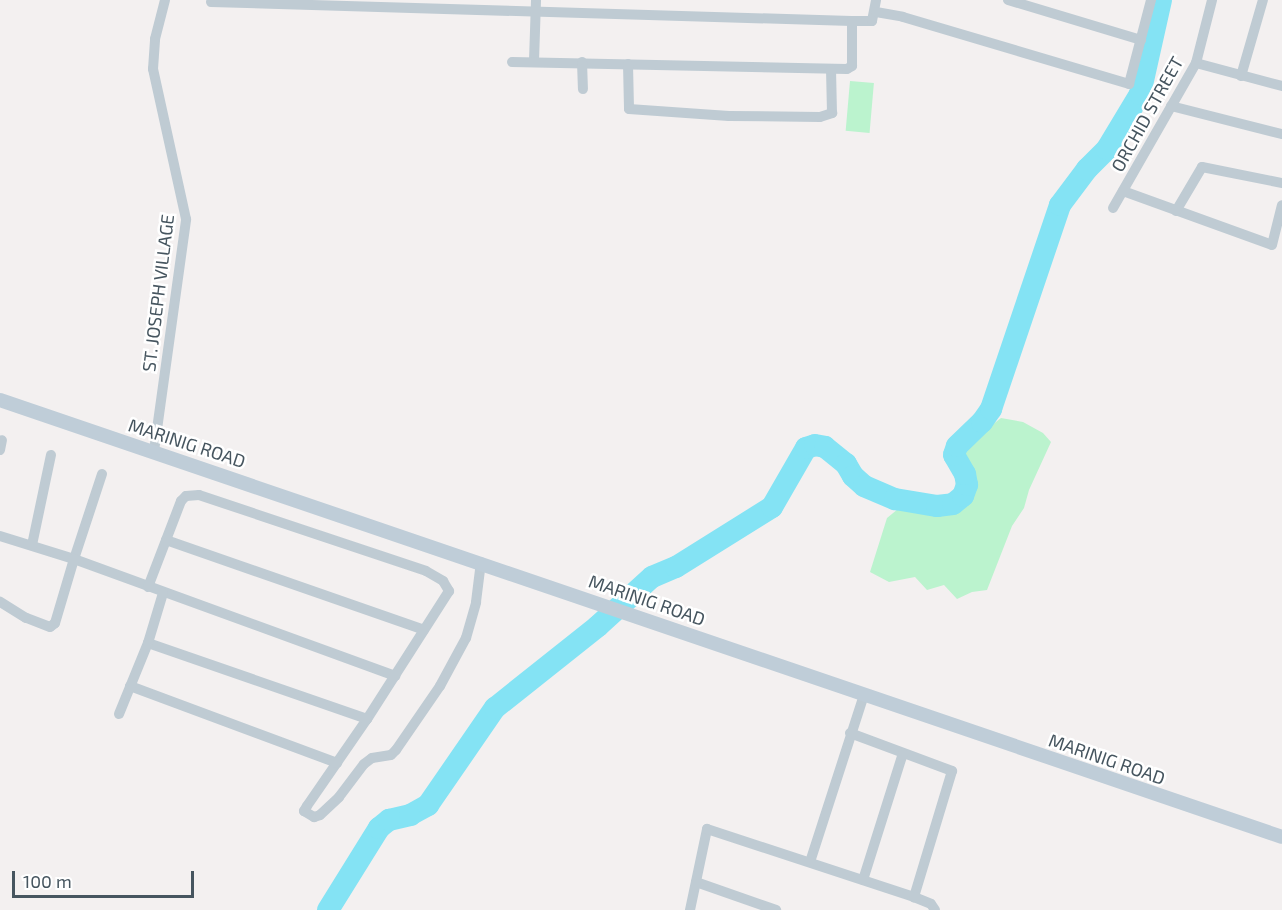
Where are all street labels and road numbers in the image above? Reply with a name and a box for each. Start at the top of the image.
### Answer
street label: ORCHID STREET [1106,53,1188,175]
street label: ST. JOSEPH VILLAGE [138,213,178,373]
street label: MARINIG ROAD [126,414,248,472]
street label: MARINIG ROAD [586,570,708,630]
street label: MARINIG ROAD [1046,729,1168,789]

